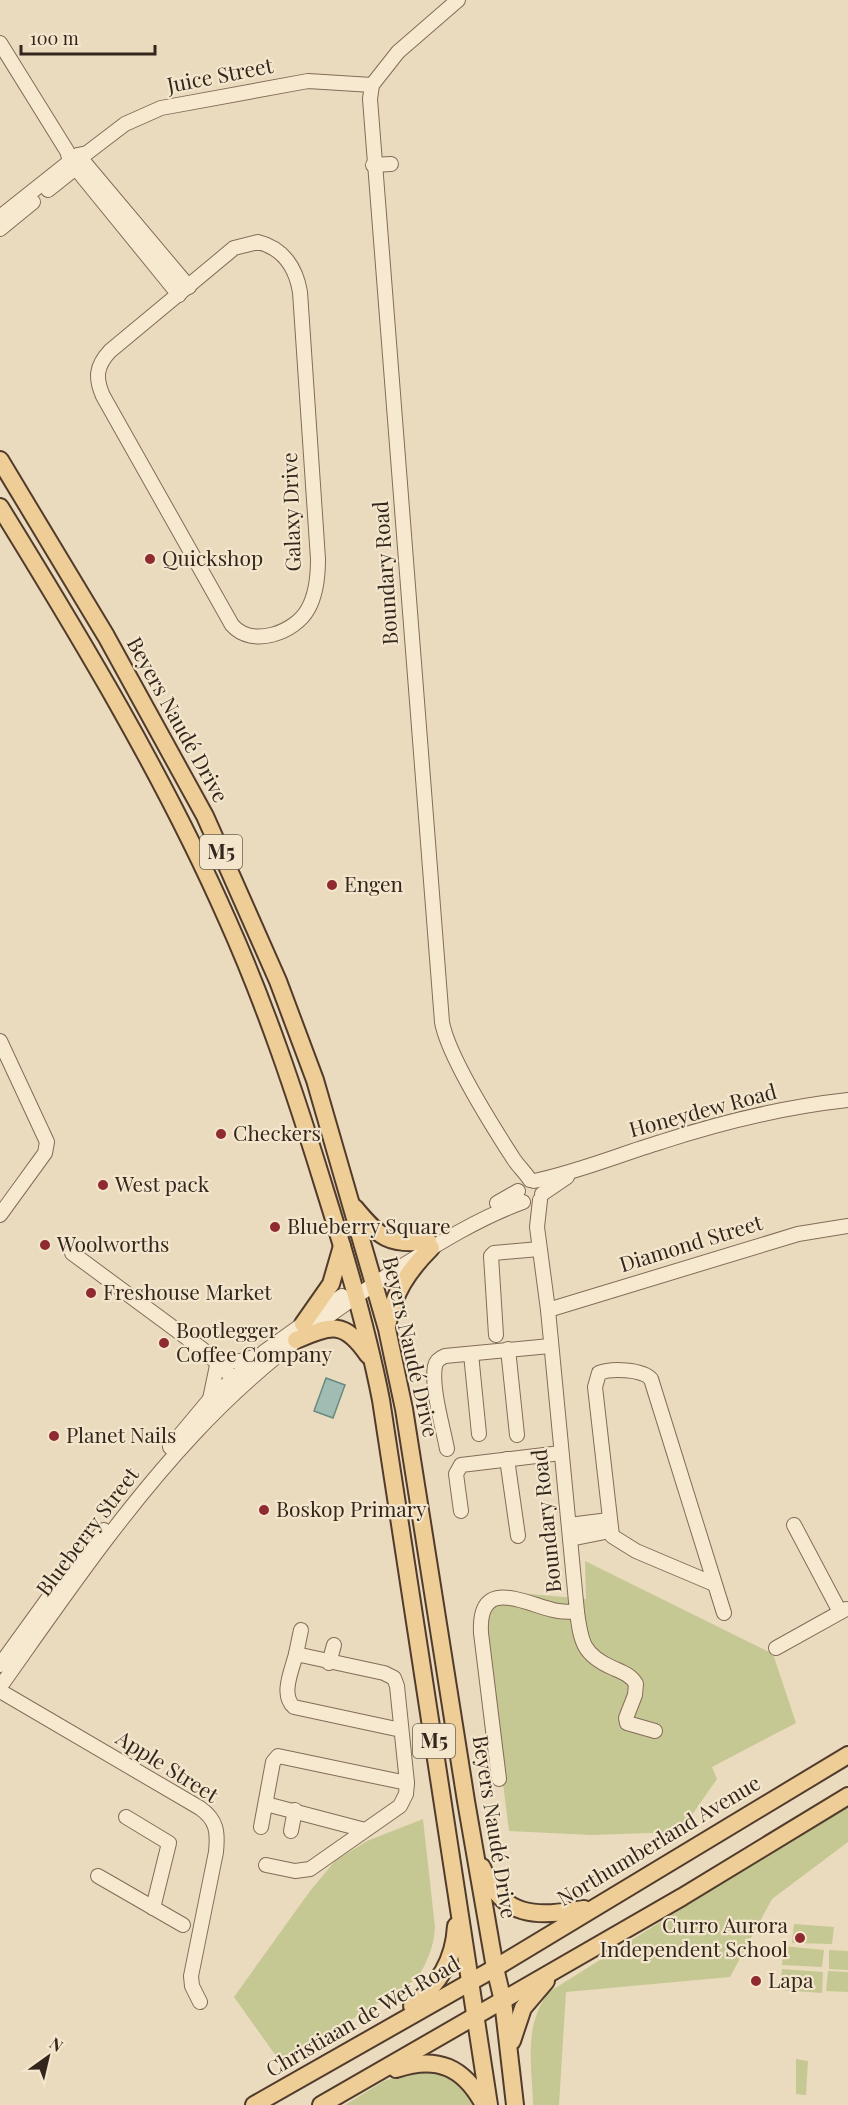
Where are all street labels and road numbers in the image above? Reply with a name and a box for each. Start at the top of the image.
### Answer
street label: Juice Street [163,50,276,98]
street label: Galaxy Drive [274,452,306,572]
street label: Boundary Road [365,500,403,646]
street label: Beyers Naudé Drive [122,631,236,807]
road number: M5 [200,835,242,869]
street label: Honeydew Road [626,1076,779,1142]
street label: Diamond Street [615,1207,766,1277]
street label: Beyers Naudé Drive [378,1253,446,1440]
street label: Boundary Road [524,1448,566,1594]
street label: Blueberry Street [29,1460,144,1601]
street label: Apple Street [111,1722,225,1808]
road number: M5 [413,1724,455,1758]
street label: Beyers Naudé Drive [468,1733,524,1920]
street label: Northumberland Avenue [551,1767,765,1911]
street label: Christiaan de Wet Road [260,1948,464,2082]

